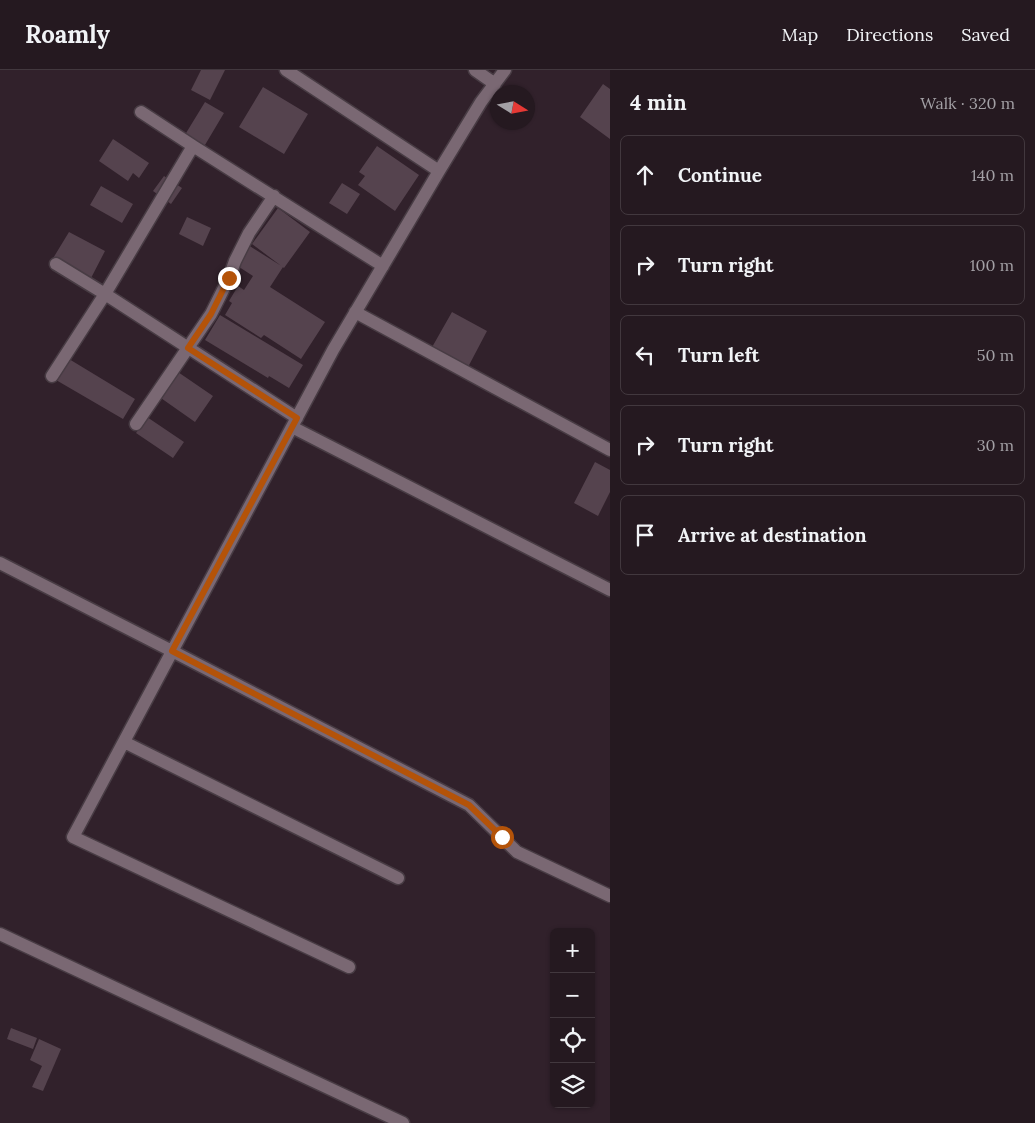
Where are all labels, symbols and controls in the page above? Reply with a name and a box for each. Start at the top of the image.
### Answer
text: Roamly [25,19,110,50]
text: Map [782,23,818,46]
text: Directions [846,23,933,46]
text: Saved [961,23,1010,46]
north arrow [490,85,535,130]
text: 4 min [630,89,687,116]
text: Walk · 320 m [920,93,1015,113]
icon: ahead [631,161,659,189]
text: Continue [678,163,762,187]
text: 140 m [971,165,1014,185]
icon: right [631,251,659,279]
text: Turn right [678,253,774,277]
text: 100 m [970,255,1014,275]
route end [218,267,241,290]
icon: left [631,341,659,369]
text: Turn left [678,343,759,367]
text: 50 m [977,345,1014,365]
icon: right [631,431,659,459]
text: Turn right [678,433,774,457]
text: 30 m [977,435,1014,455]
icon: arrive [631,521,659,549]
text: Arrive at destination [678,523,867,547]
route start [491,826,514,849]
map controls [550,928,595,1108]
button: + [550,928,595,973]
button: − [550,973,595,1018]
button: locate [550,1018,595,1063]
button: layers [550,1063,595,1108]

